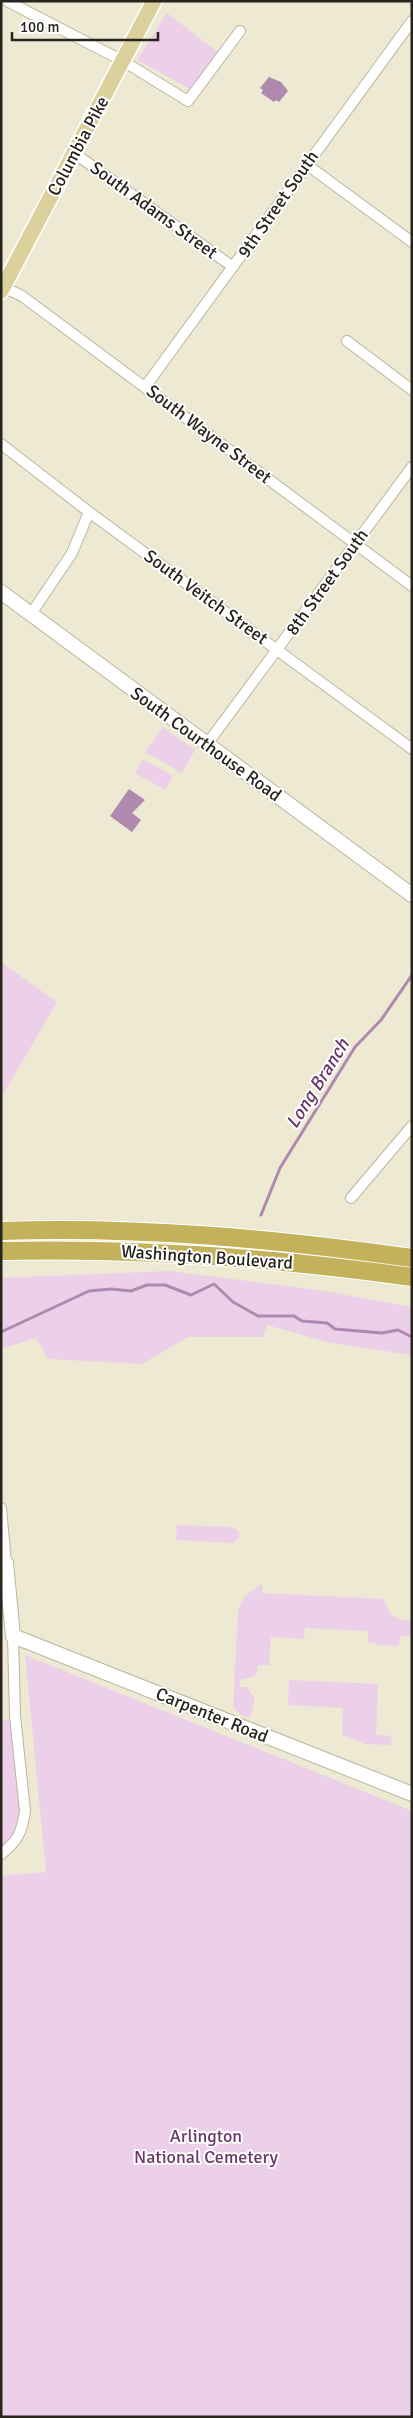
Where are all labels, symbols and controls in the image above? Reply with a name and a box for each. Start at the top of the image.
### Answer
scale bar [12,10,159,42]
text: 100 m [20,18,60,36]
street label: Columbia Pike [43,92,113,200]
street label: 9th Street South [233,146,323,262]
street label: South Adams Street [86,156,222,264]
street label: South Wayne Street [142,380,276,488]
street label: 8th Street South [281,525,373,639]
street label: South Veitch Street [140,545,272,649]
street label: South Courthouse Road [126,682,286,806]
water label: Long Branch [281,1034,355,1133]
street label: Washington Boulevard [120,1240,294,1274]
street label: Carpenter Road [153,1682,271,1748]
park label: Arlington National Cemetery [134,2125,278,2168]

